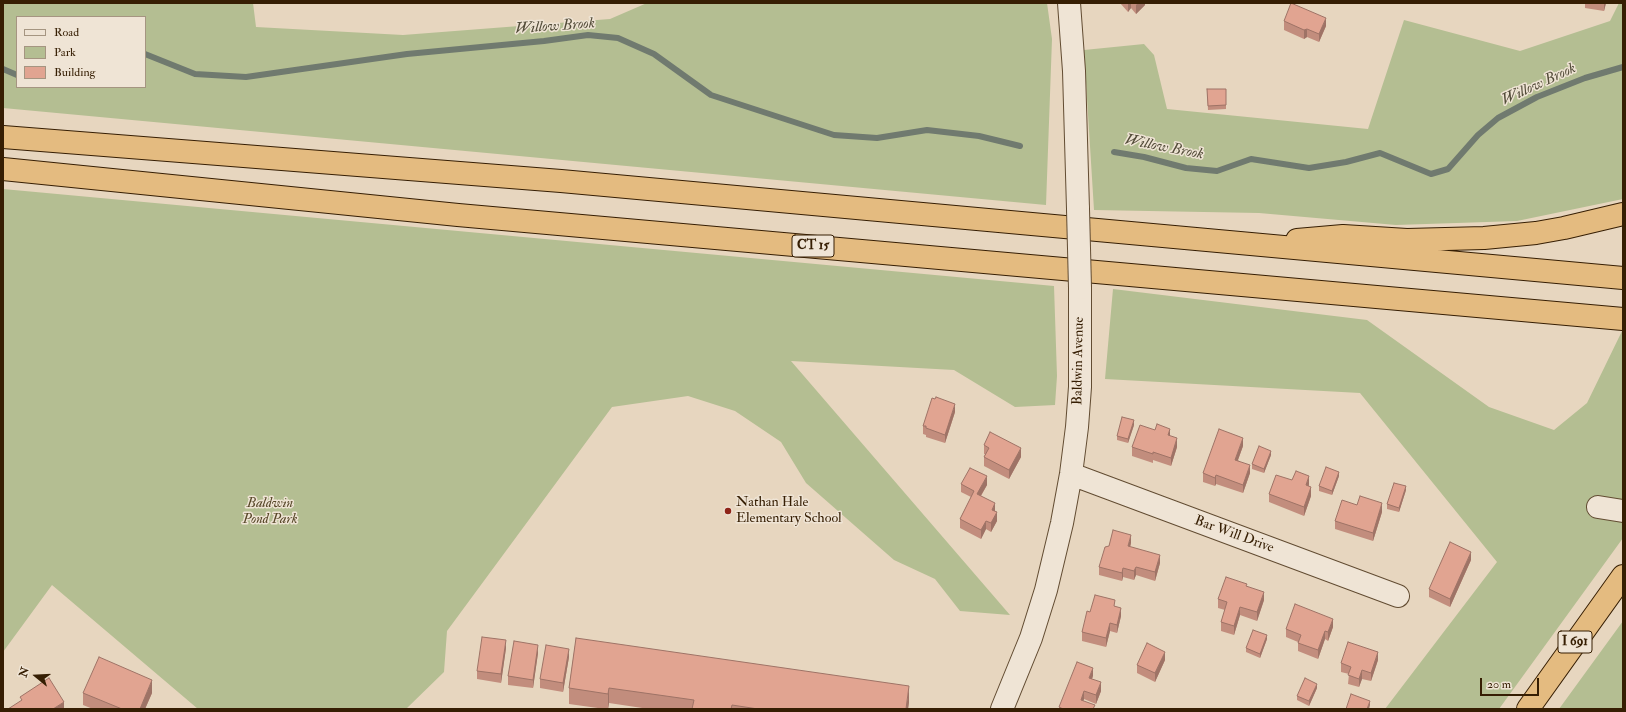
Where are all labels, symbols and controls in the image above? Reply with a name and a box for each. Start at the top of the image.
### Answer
water label: Willow Brook [514,15,596,39]
legend [16,16,146,88]
text: Road [54,25,79,40]
text: Park [54,45,76,60]
water label: Willow Brook [1499,60,1579,110]
text: Building [54,65,95,80]
water label: Willow Brook [1123,132,1205,164]
road number: CT 15 [792,235,834,257]
street label: Baldwin Avenue [1070,317,1088,405]
place label: Nathan Hale Elementary School [736,495,842,528]
park label: Baldwin Pond Park [243,496,297,528]
marker: Nathan Hale Elementary School [723,506,733,516]
street label: Bar Will Drive [1192,513,1276,557]
road number: I 691 [1558,631,1592,653]
north arrow [16,656,56,696]
text: N [16,665,32,679]
scale bar [1482,670,1541,696]
text: 20 m [1487,677,1511,692]

